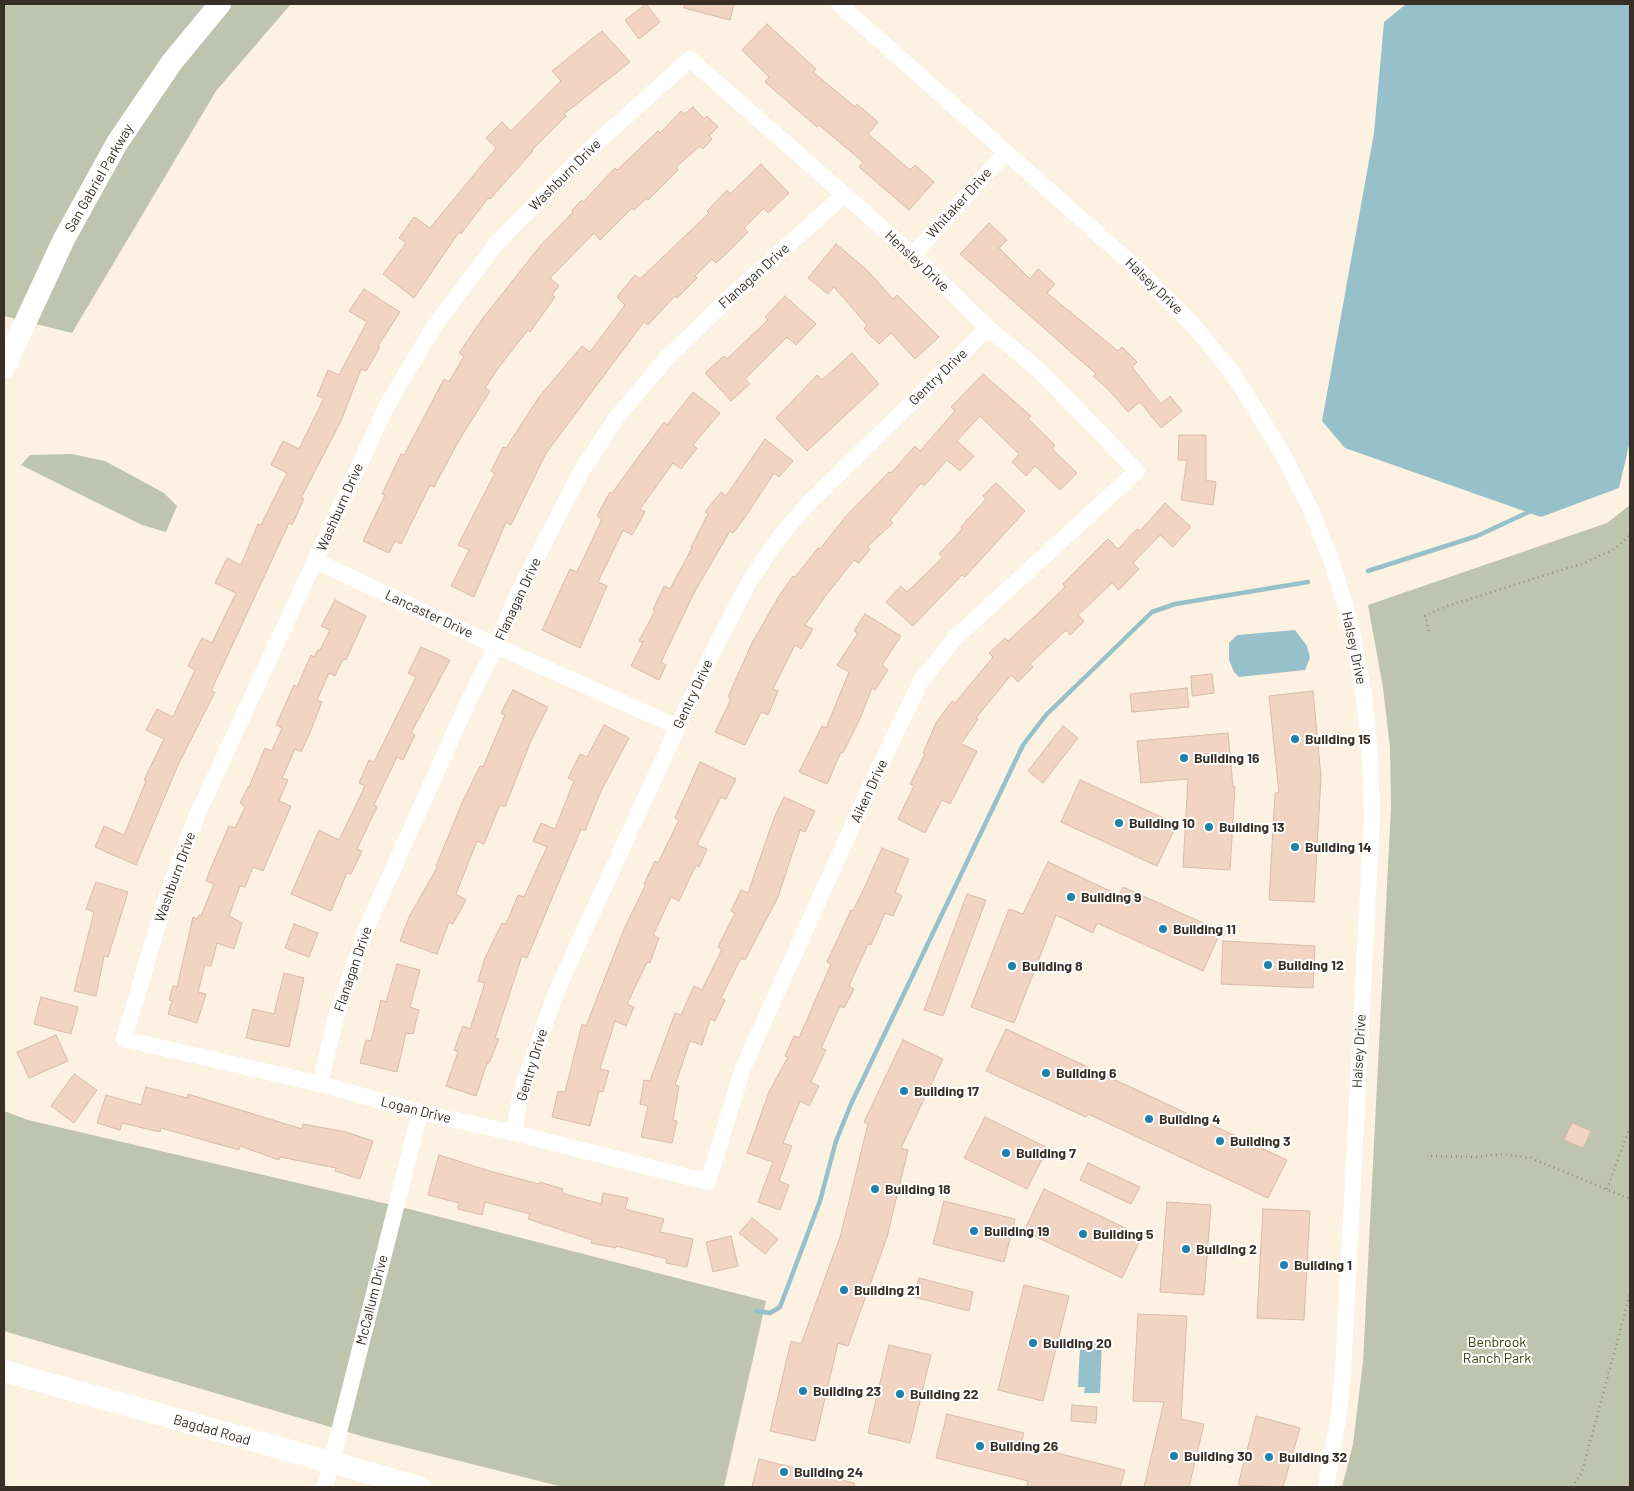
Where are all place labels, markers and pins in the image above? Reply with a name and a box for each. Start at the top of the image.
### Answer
place label: Building 15 [1305,731,1370,747]
marker: Building 15 [1289,733,1301,745]
place label: Building 16 [1194,750,1259,766]
marker: Building 16 [1178,752,1190,764]
place label: Building 10 [1129,815,1195,831]
marker: Building 10 [1113,817,1125,829]
place label: Building 13 [1219,819,1284,835]
marker: Building 13 [1203,821,1215,833]
place label: Building 14 [1305,839,1371,855]
marker: Building 14 [1289,841,1301,853]
place label: Building 9 [1081,889,1141,905]
marker: Building 9 [1065,891,1077,903]
place label: Building 11 [1173,921,1236,937]
marker: Building 11 [1157,923,1169,935]
place label: Building 12 [1278,957,1344,973]
place label: Building 8 [1022,958,1083,974]
marker: Building 12 [1262,959,1274,971]
marker: Building 8 [1006,960,1018,972]
place label: Building 6 [1056,1065,1116,1081]
marker: Building 6 [1040,1067,1052,1079]
place label: Building 17 [914,1083,979,1099]
marker: Building 17 [898,1085,910,1097]
place label: Building 4 [1159,1111,1220,1127]
marker: Building 4 [1143,1113,1155,1125]
place label: Building 3 [1230,1133,1291,1149]
marker: Building 3 [1214,1135,1226,1147]
place label: Building 7 [1016,1145,1076,1161]
marker: Building 7 [1000,1147,1012,1159]
place label: Building 18 [885,1181,950,1197]
marker: Building 18 [869,1183,881,1195]
place label: Building 19 [984,1223,1049,1239]
marker: Building 19 [968,1225,980,1237]
place label: Building 5 [1093,1226,1153,1242]
marker: Building 5 [1077,1228,1089,1240]
place label: Building 2 [1196,1241,1257,1257]
marker: Building 2 [1180,1243,1192,1255]
place label: Building 1 [1294,1257,1352,1273]
marker: Building 1 [1278,1259,1290,1271]
place label: Building 21 [854,1282,920,1298]
marker: Building 21 [838,1284,850,1296]
place label: Building 20 [1043,1335,1112,1351]
marker: Building 20 [1027,1337,1039,1349]
place label: Building 23 [813,1383,881,1399]
marker: Building 23 [797,1385,809,1397]
place label: Building 22 [910,1386,979,1402]
marker: Building 22 [894,1388,906,1400]
place label: Building 26 [990,1438,1058,1454]
marker: Building 26 [974,1440,986,1452]
place label: Building 30 [1184,1448,1252,1464]
place label: Building 32 [1279,1449,1347,1465]
marker: Building 30 [1168,1450,1180,1462]
marker: Building 32 [1263,1451,1275,1463]
place label: Building 24 [794,1464,863,1480]
marker: Building 24 [778,1466,790,1478]

